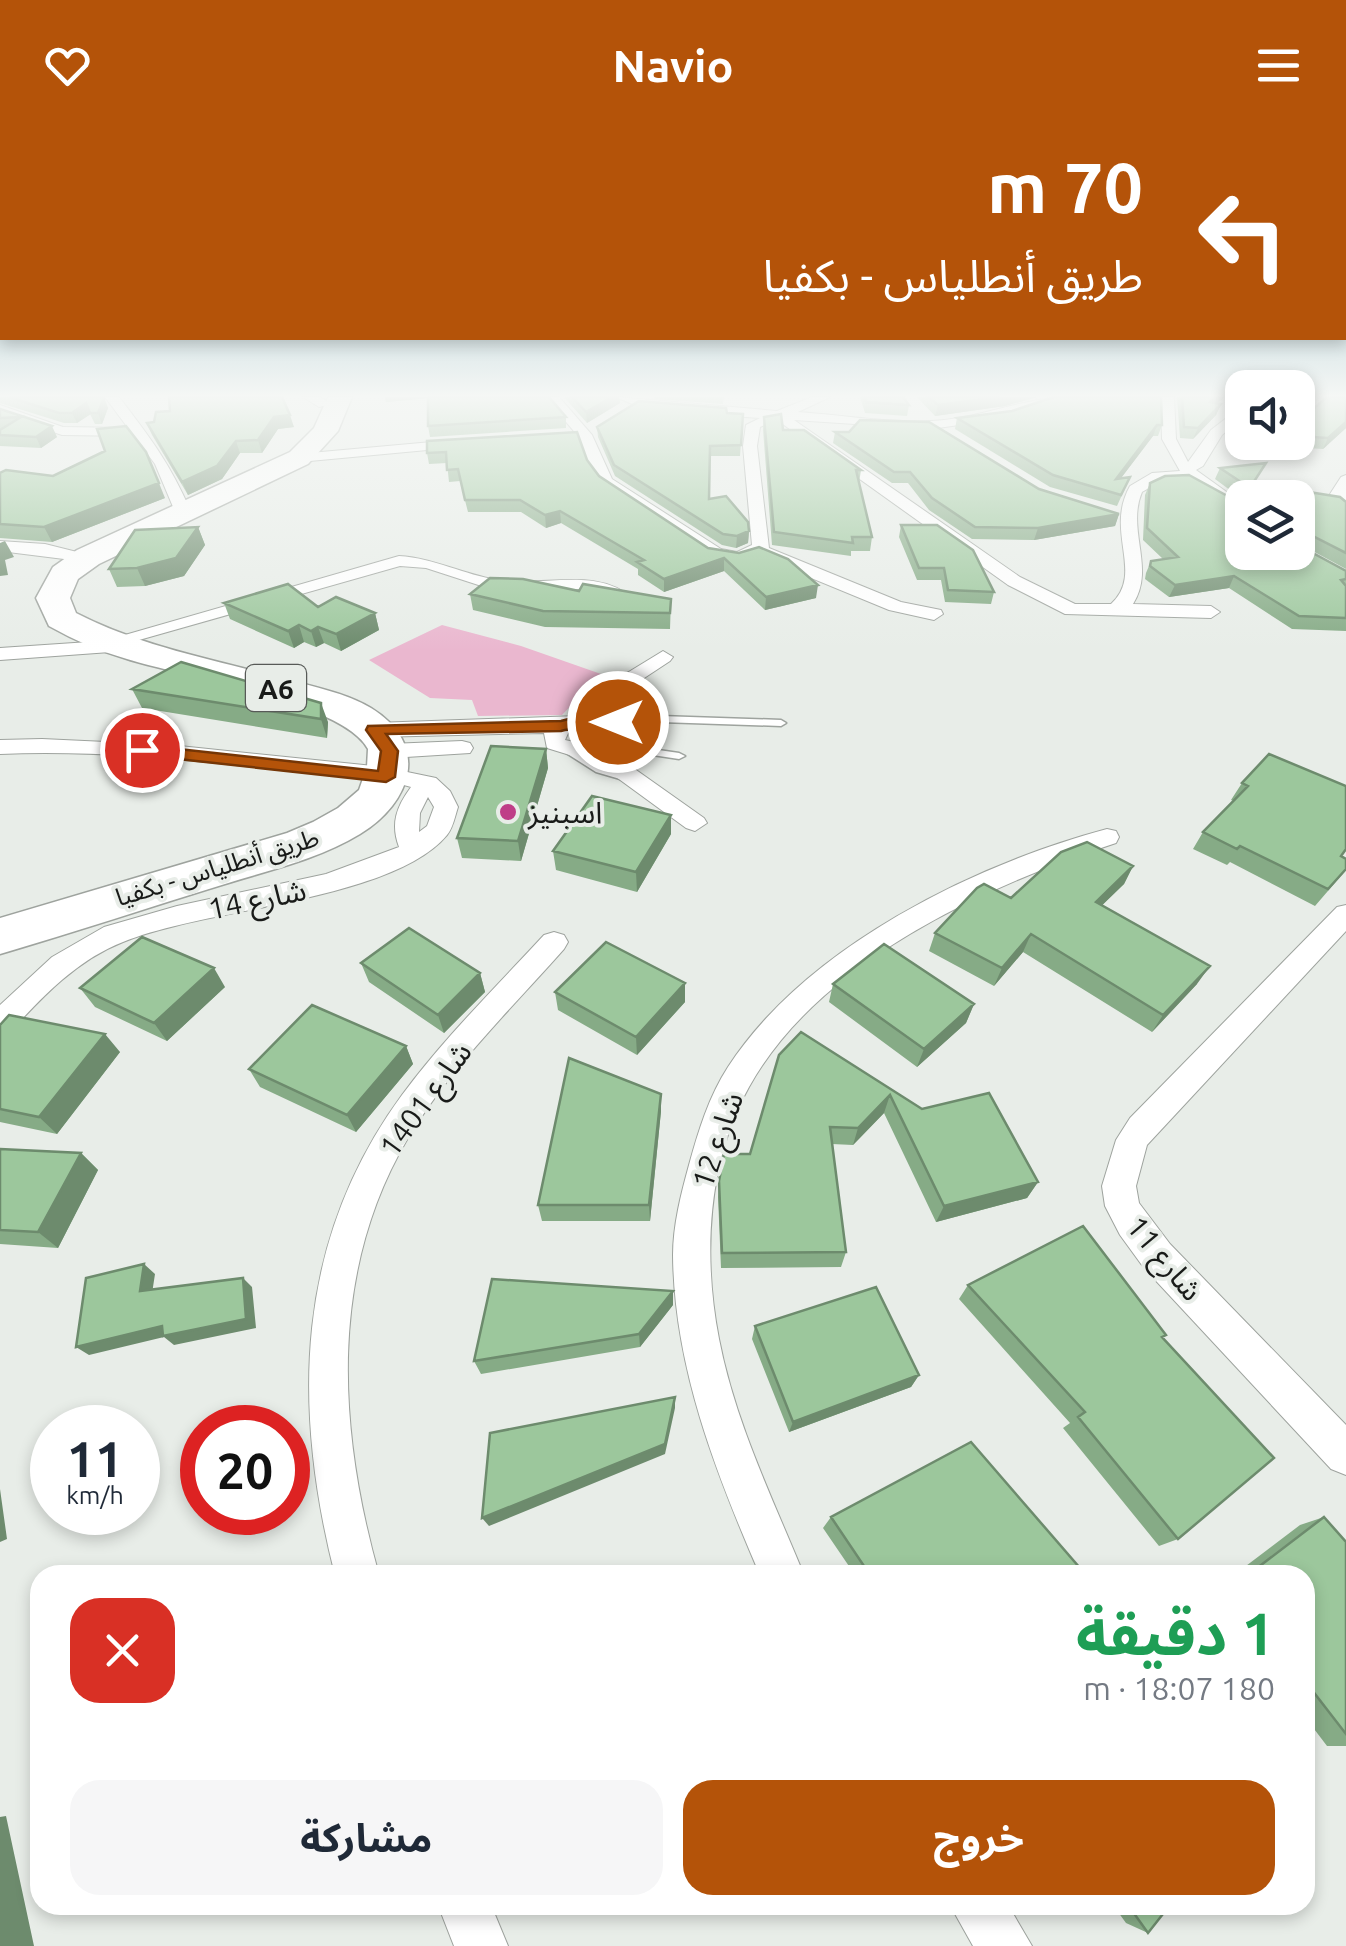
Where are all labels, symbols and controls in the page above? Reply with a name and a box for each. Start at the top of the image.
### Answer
icon: heart [40,38,95,93]
icon: menu [1251,38,1306,93]
text: Navio [612,40,734,91]
text: 70 m [987,148,1143,226]
icon: left [1178,170,1308,300]
text: طريق أنطلياس - بكفيا [763,250,1143,301]
map controls [1225,370,1315,570]
button: sound [1225,370,1315,460]
button: layers [1225,480,1315,570]
road number: A6 [246,665,306,711]
position arrow [566,670,670,774]
pin [100,708,185,793]
icon: arrive [115,723,170,778]
place label: اسبنيز [527,795,602,830]
marker: اسبنيز [497,801,519,823]
street label: طريق أنطلياس - بكفيا [112,822,323,913]
street label: شارع 14 [205,872,310,932]
street label: شارع 1401 [372,1035,483,1166]
street label: شارع 12 [685,1088,755,1194]
street label: شارع 11 [1116,1209,1210,1311]
speed limit sign: 20 [180,1405,310,1535]
text: 11 [67,1430,123,1486]
text: km/h [66,1481,124,1509]
button: close [70,1598,175,1703]
text: 1 دقيقة [1076,1599,1275,1666]
text: 180 m · 18:07 [1083,1670,1275,1706]
button: مشاركة [70,1780,663,1895]
button: خروج [683,1780,1275,1895]

